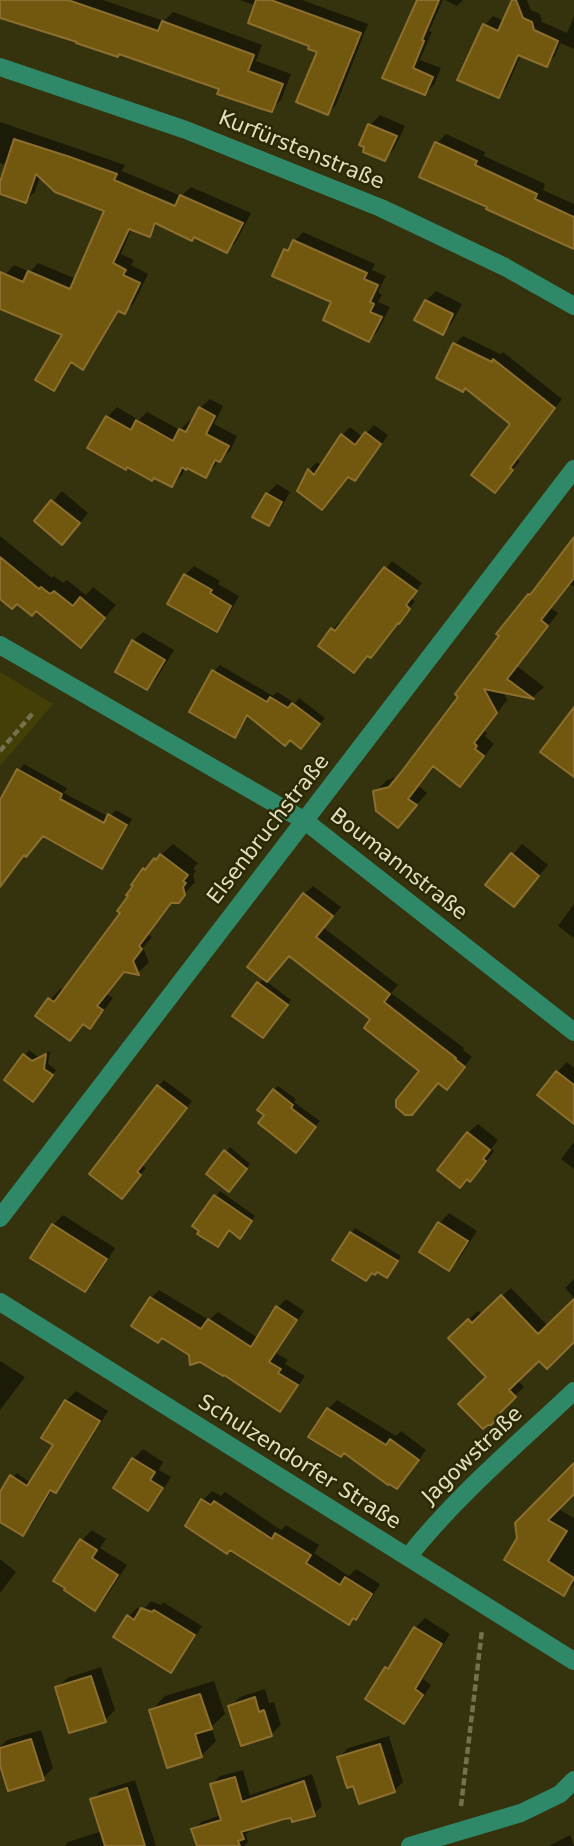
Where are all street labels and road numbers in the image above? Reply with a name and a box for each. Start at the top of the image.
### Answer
street label: Kurfürstenstraße [215,106,387,196]
street label: Elsenbruchstraße [203,750,335,910]
street label: Boumannstraße [324,804,472,926]
street label: Schulzendorfer Straße [193,1390,405,1536]
street label: Jagowstraße [418,1402,528,1510]

